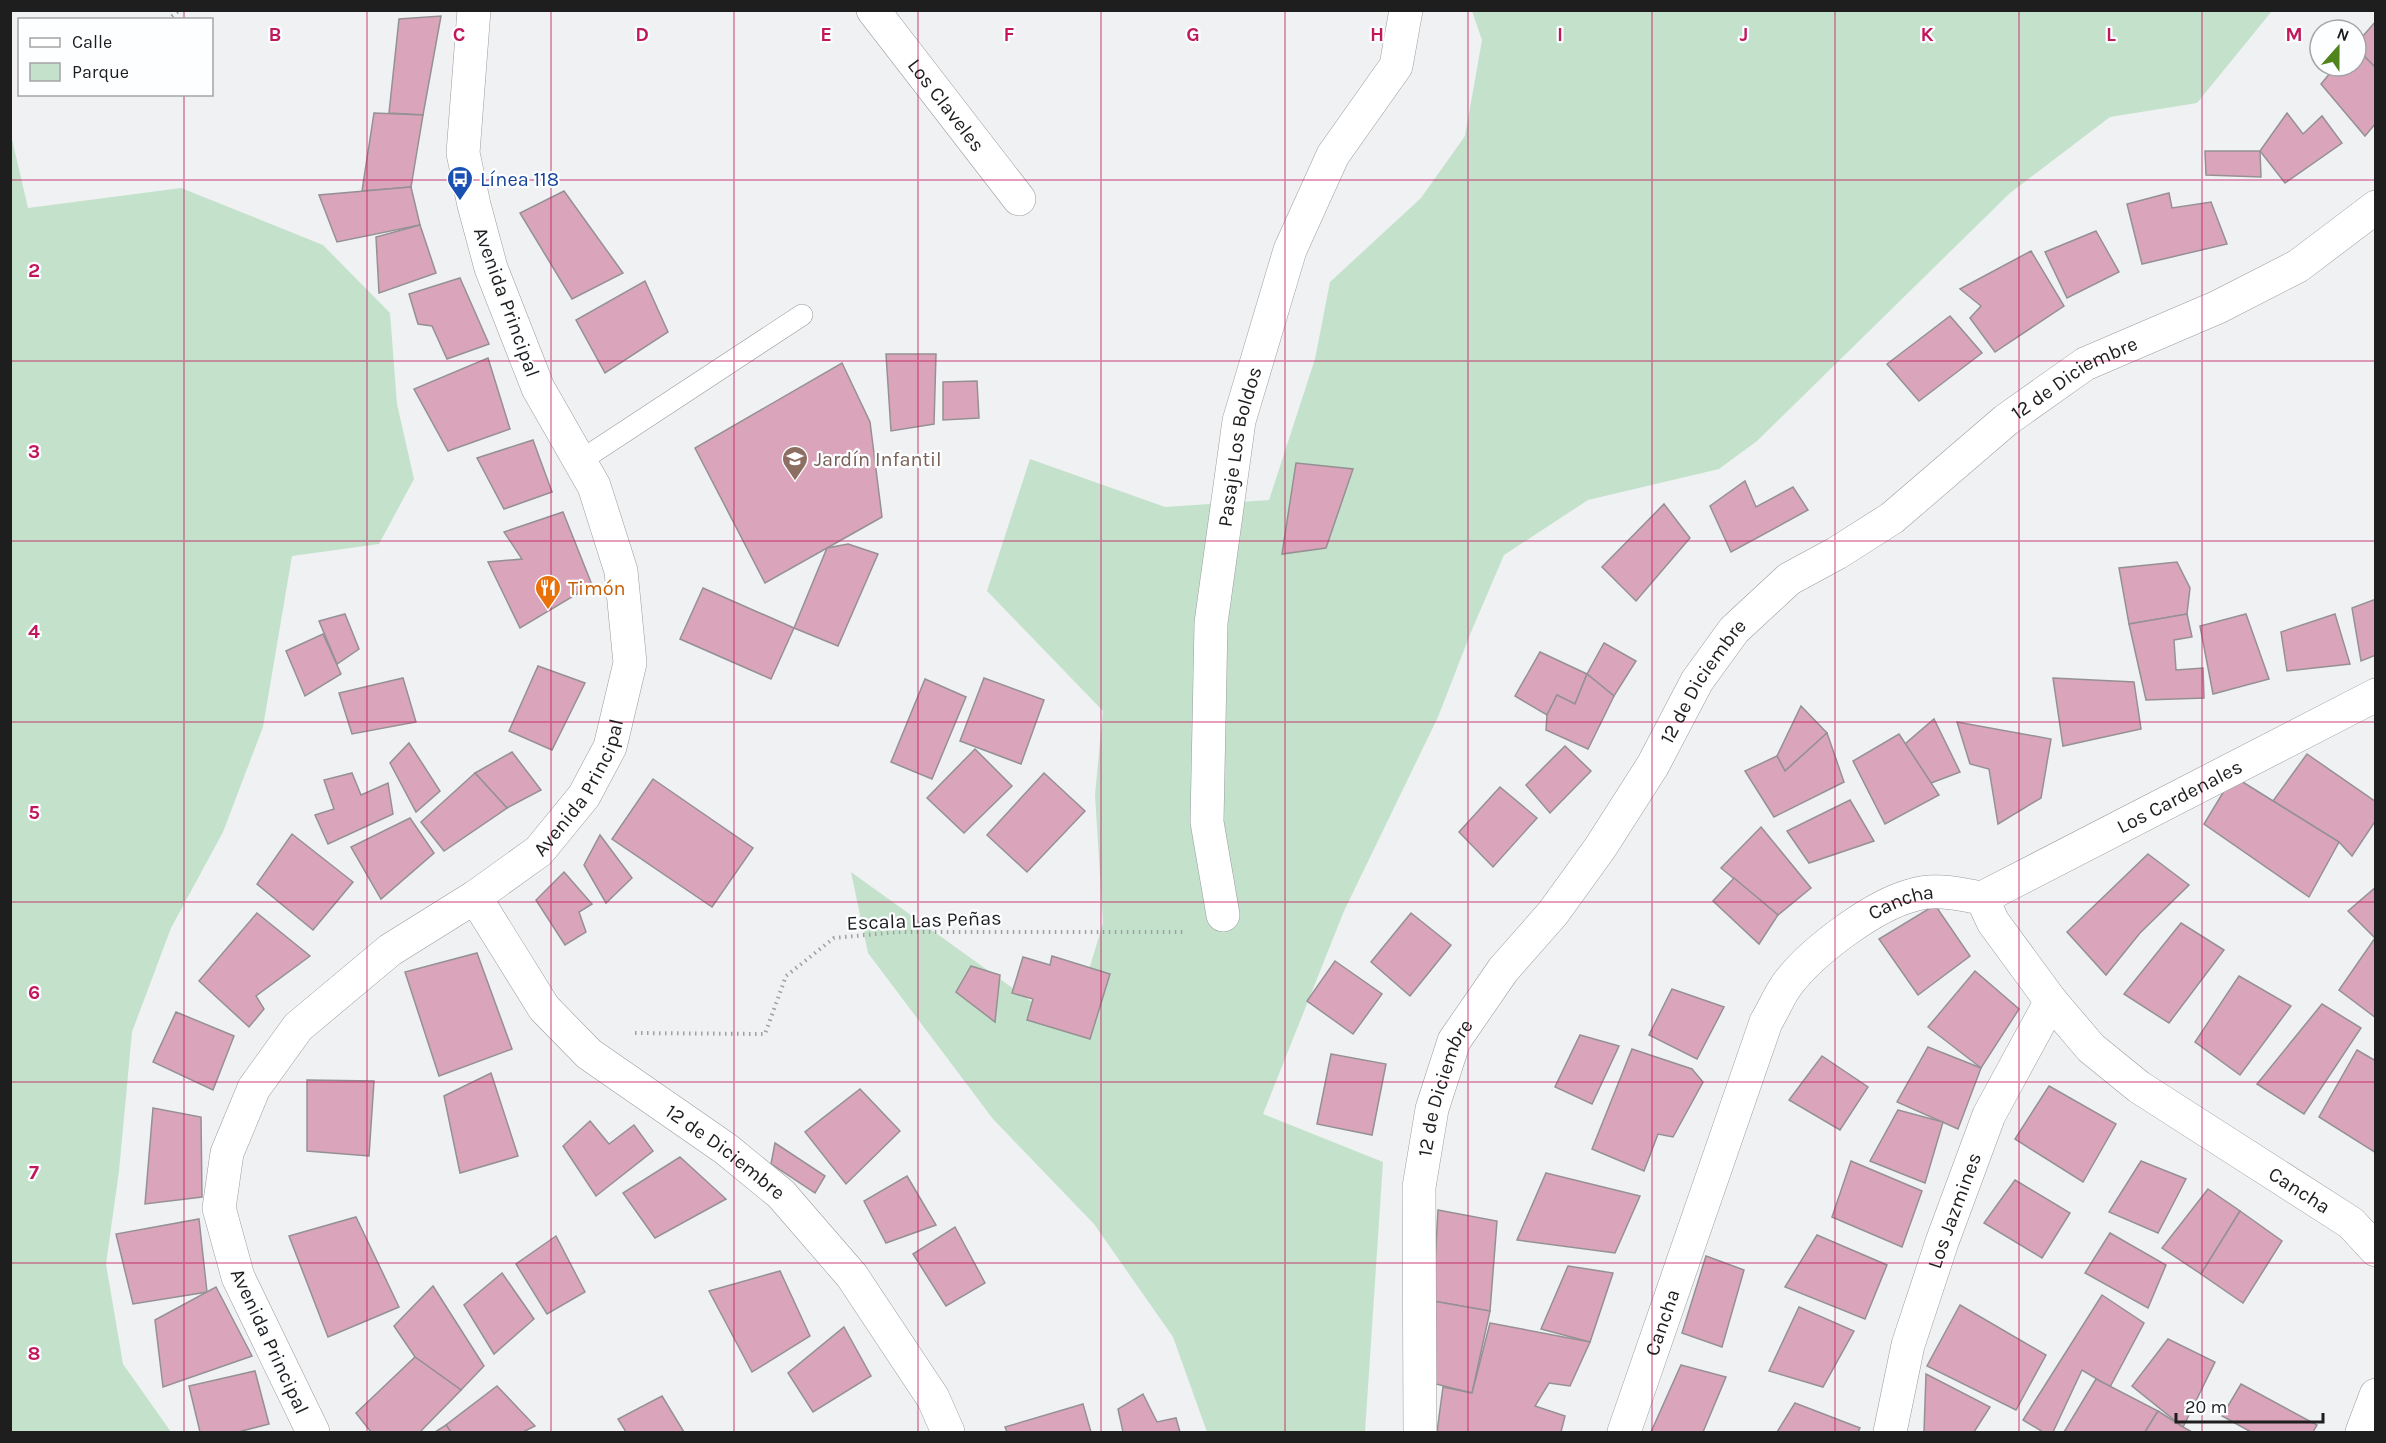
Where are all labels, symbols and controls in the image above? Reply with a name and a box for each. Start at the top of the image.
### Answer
legend [18,18,213,96]
north arrow [2308,18,2368,78]
text: B [269,23,281,46]
text: C [453,23,465,46]
text: D [635,23,649,46]
text: E [820,23,832,46]
text: F [1004,23,1015,46]
text: G [1186,23,1200,46]
text: H [1370,23,1384,46]
text: I [1557,23,1563,46]
text: J [1740,23,1748,46]
text: K [1920,23,1934,46]
text: L [2106,23,2116,46]
text: M [2285,23,2303,46]
text: N [2334,24,2352,45]
text: Calle [72,31,112,53]
street label: Los Claveles [903,54,989,156]
text: Parque [72,61,129,83]
bus stop icon: Línea 118 [445,164,475,202]
place label: Línea 118 [480,168,559,191]
street label: Avenida Principal [469,224,544,380]
text: 2 [28,259,40,282]
street label: 12 de Diciembre [2007,332,2141,425]
street label: Pasaje Los Boldos [1213,364,1267,528]
text: 3 [28,440,40,463]
school or university icon: Jardín Infantil [780,444,810,482]
place label: Jardín Infantil [814,448,942,471]
restaurant icon: Timón [533,573,563,611]
place label: Timón [568,577,626,600]
street label: 12 de Diciembre [1655,614,1751,748]
text: 4 [28,620,40,643]
street label: Avenida Principal [529,717,628,861]
street label: Los Cardenales [2113,755,2246,839]
text: 5 [28,801,40,824]
street label: Cancha [1864,881,1935,925]
street label: Escala Las Peñas [846,906,1002,935]
text: 6 [28,981,40,1004]
street label: 12 de Diciembre [1413,1015,1478,1158]
street label: 12 de Diciembre [661,1100,790,1205]
street label: Los Jazmines [1923,1150,1986,1272]
text: 7 [29,1161,39,1184]
street label: Cancha [2264,1162,2335,1219]
street label: Avenida Principal [226,1265,313,1418]
street label: Cancha [1640,1286,1685,1359]
text: 8 [28,1342,40,1365]
scale bar [2176,1386,2323,1424]
text: 20 m [2185,1396,2227,1418]

